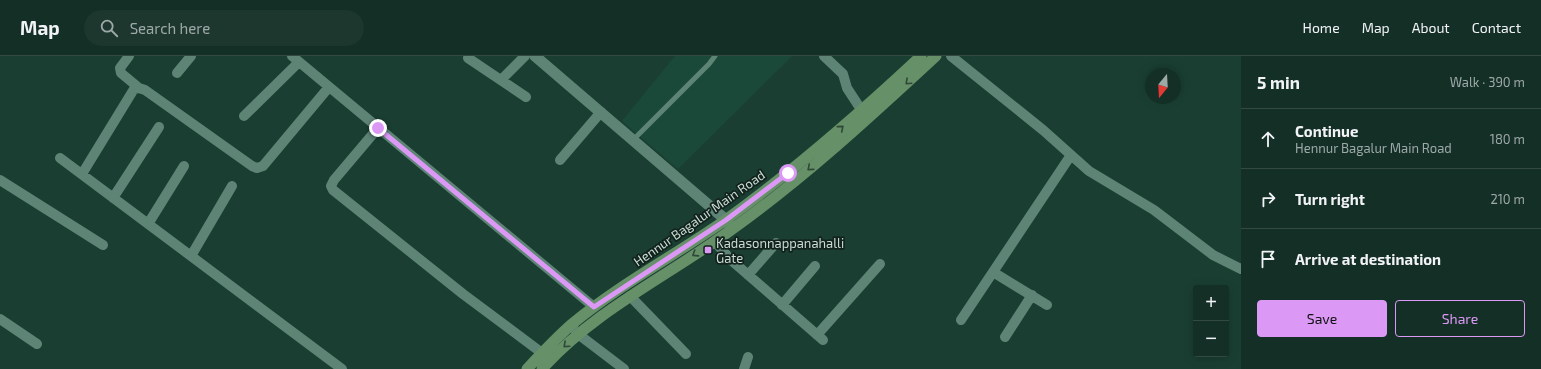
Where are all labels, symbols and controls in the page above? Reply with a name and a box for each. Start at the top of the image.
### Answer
search box [84,10,364,46]
text: Map [20,16,60,39]
icon: search [98,17,120,39]
text: Search here [130,19,210,37]
text: Home [1303,19,1340,36]
text: Map [1362,19,1390,36]
text: About [1412,19,1450,36]
text: Contact [1472,19,1521,36]
north arrow [1145,68,1181,104]
text: 5 min [1257,72,1300,92]
text: Walk · 390 m [1450,74,1525,90]
one-way arrow [905,78,913,85]
route end [369,119,387,137]
text: Continue [1295,122,1358,140]
one-way arrow [836,126,844,133]
icon: ahead [1257,128,1279,150]
text: 180 m [1490,131,1525,147]
text: Hennur Bagalur Main Road [1295,140,1452,156]
route start [779,164,797,182]
one-way arrow [807,164,815,171]
street label: Hennur Bagalur Main Road [630,166,768,270]
icon: right [1257,188,1279,210]
text: Turn right [1295,190,1365,208]
text: 210 m [1490,191,1525,207]
place label: Kadasonnappanahalli Gate [716,235,844,266]
marker: Kadasonnappanahalli Gate [703,245,713,255]
icon: arrive [1257,248,1279,270]
one-way arrow [692,249,699,256]
text: Arrive at destination [1295,250,1441,268]
map controls [1193,285,1229,357]
button: + [1193,285,1229,321]
button: Save [1257,300,1387,337]
button: Share [1395,300,1525,337]
button: − [1193,321,1229,357]
one-way arrow [563,341,571,348]

